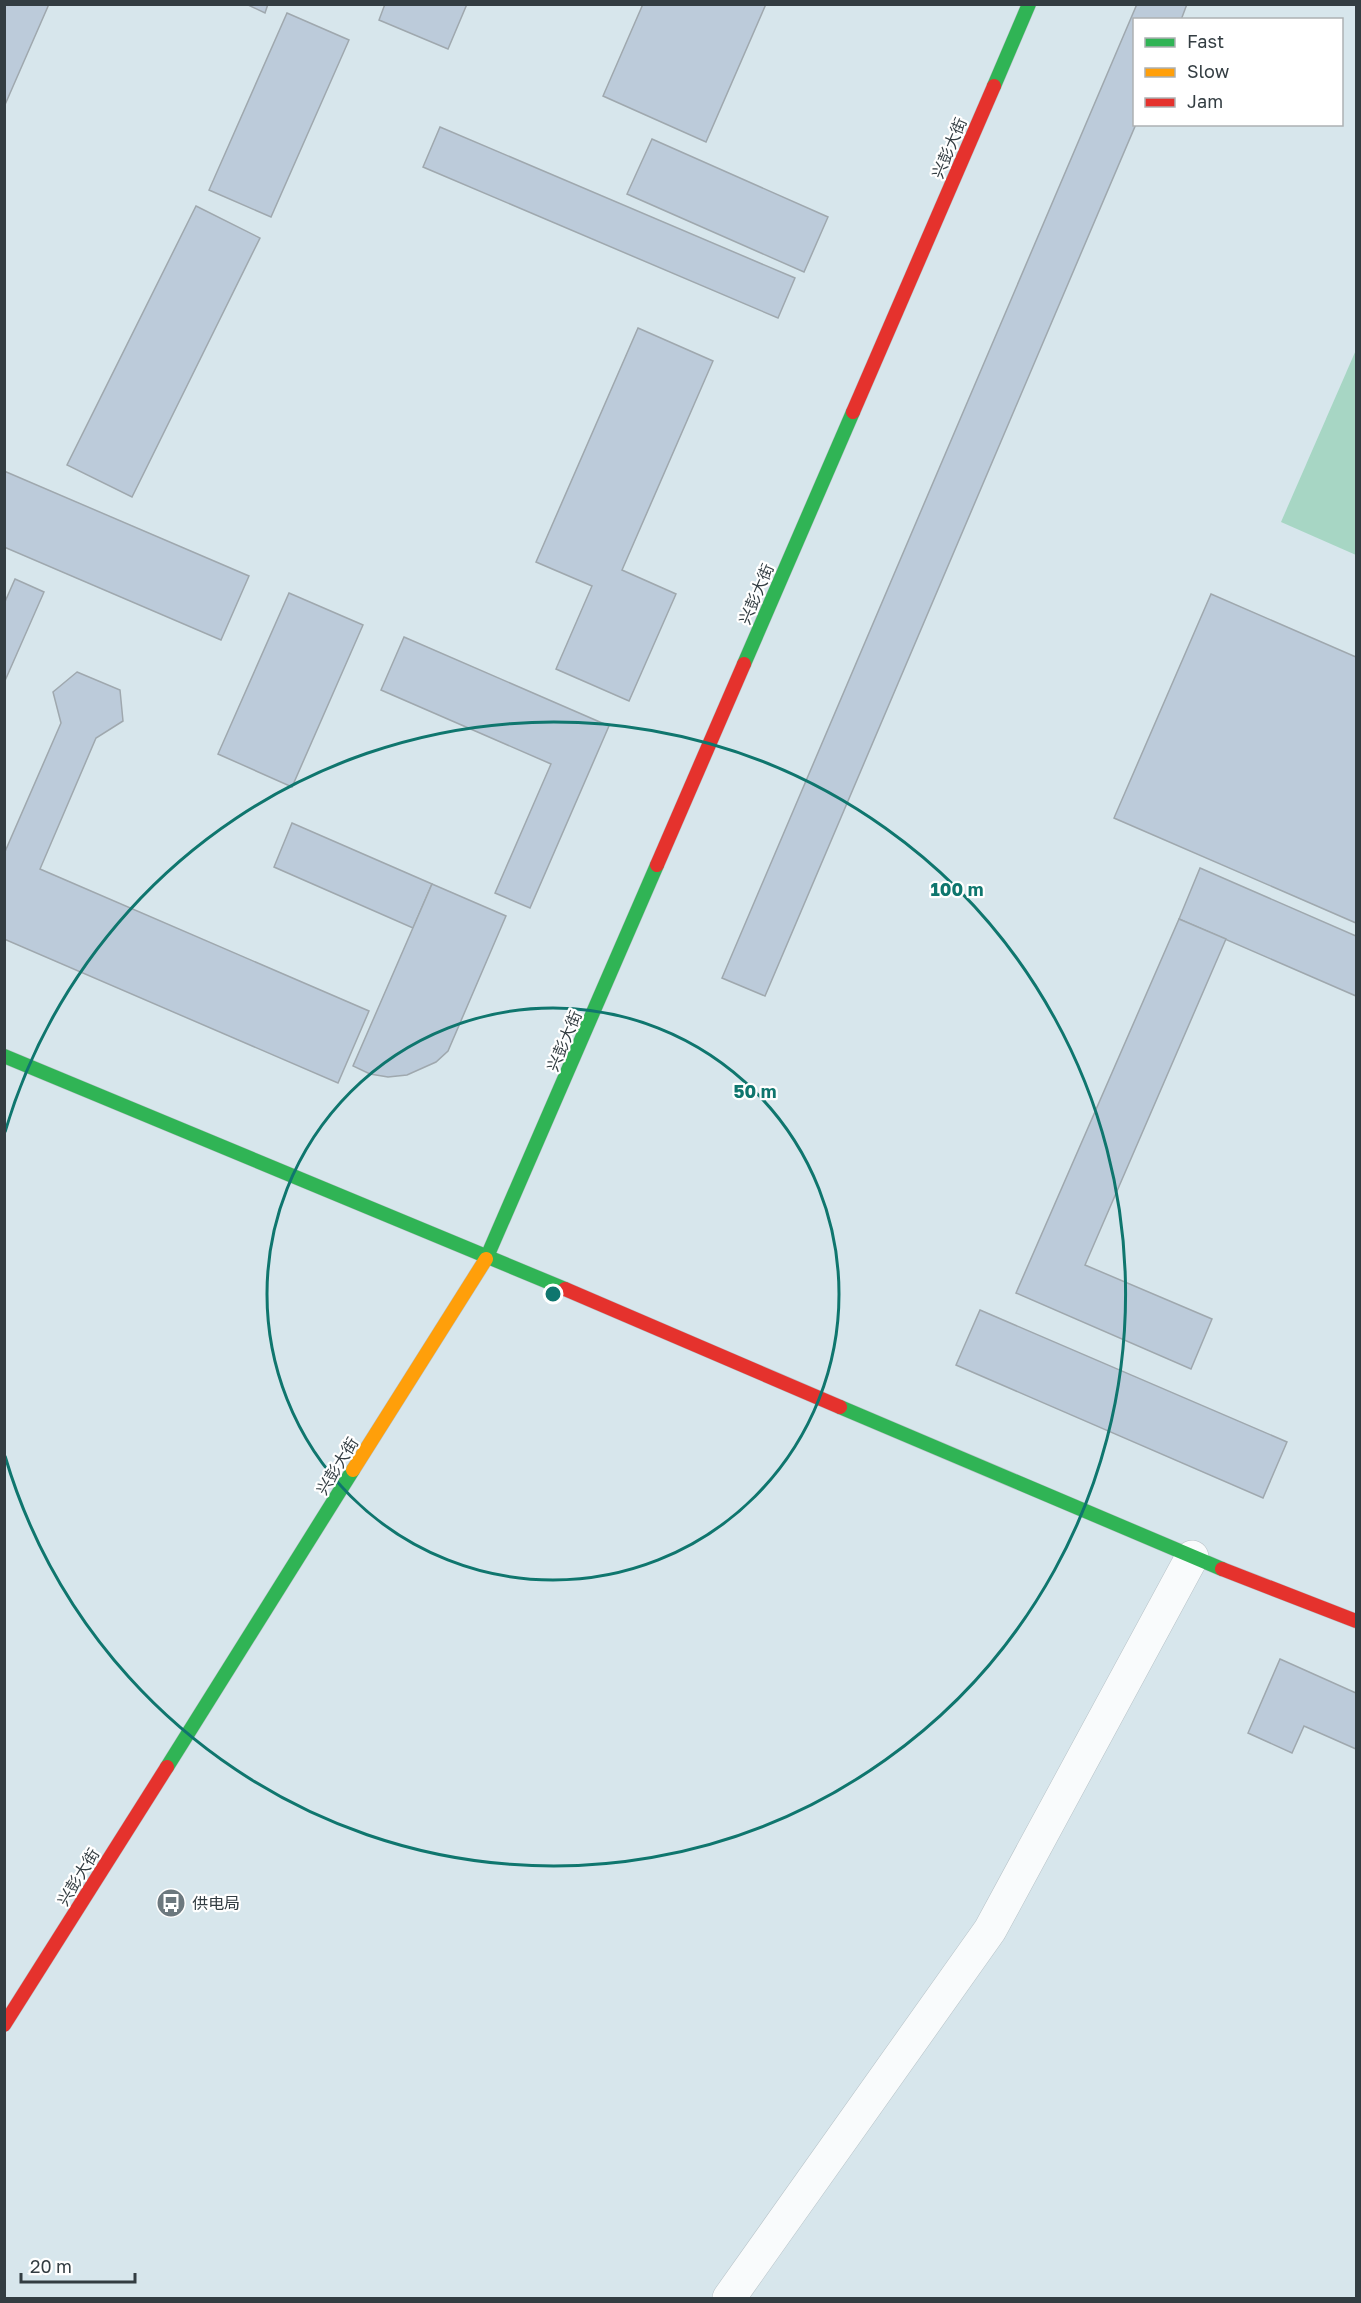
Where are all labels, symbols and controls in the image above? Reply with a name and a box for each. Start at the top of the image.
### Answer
legend [1133,18,1343,126]
text: Fast [1187,30,1224,52]
text: Slow [1187,60,1230,82]
text: Jam [1187,90,1223,112]
street label: 兴彭大街 [927,115,971,181]
street label: 兴彭大街 [734,561,778,627]
text: 100 m [931,878,983,900]
street label: 兴彭大街 [542,1008,586,1074]
text: 50 m [734,1080,776,1102]
centre of rings [543,1284,563,1304]
street label: 兴彭大街 [312,1434,362,1498]
street label: 兴彭大街 [53,1845,103,1909]
bus stop icon: 供电局 [155,1887,187,1919]
place label: 供电局 [192,1893,240,1913]
scale bar [21,2246,135,2284]
text: 20 m [30,2255,72,2277]

